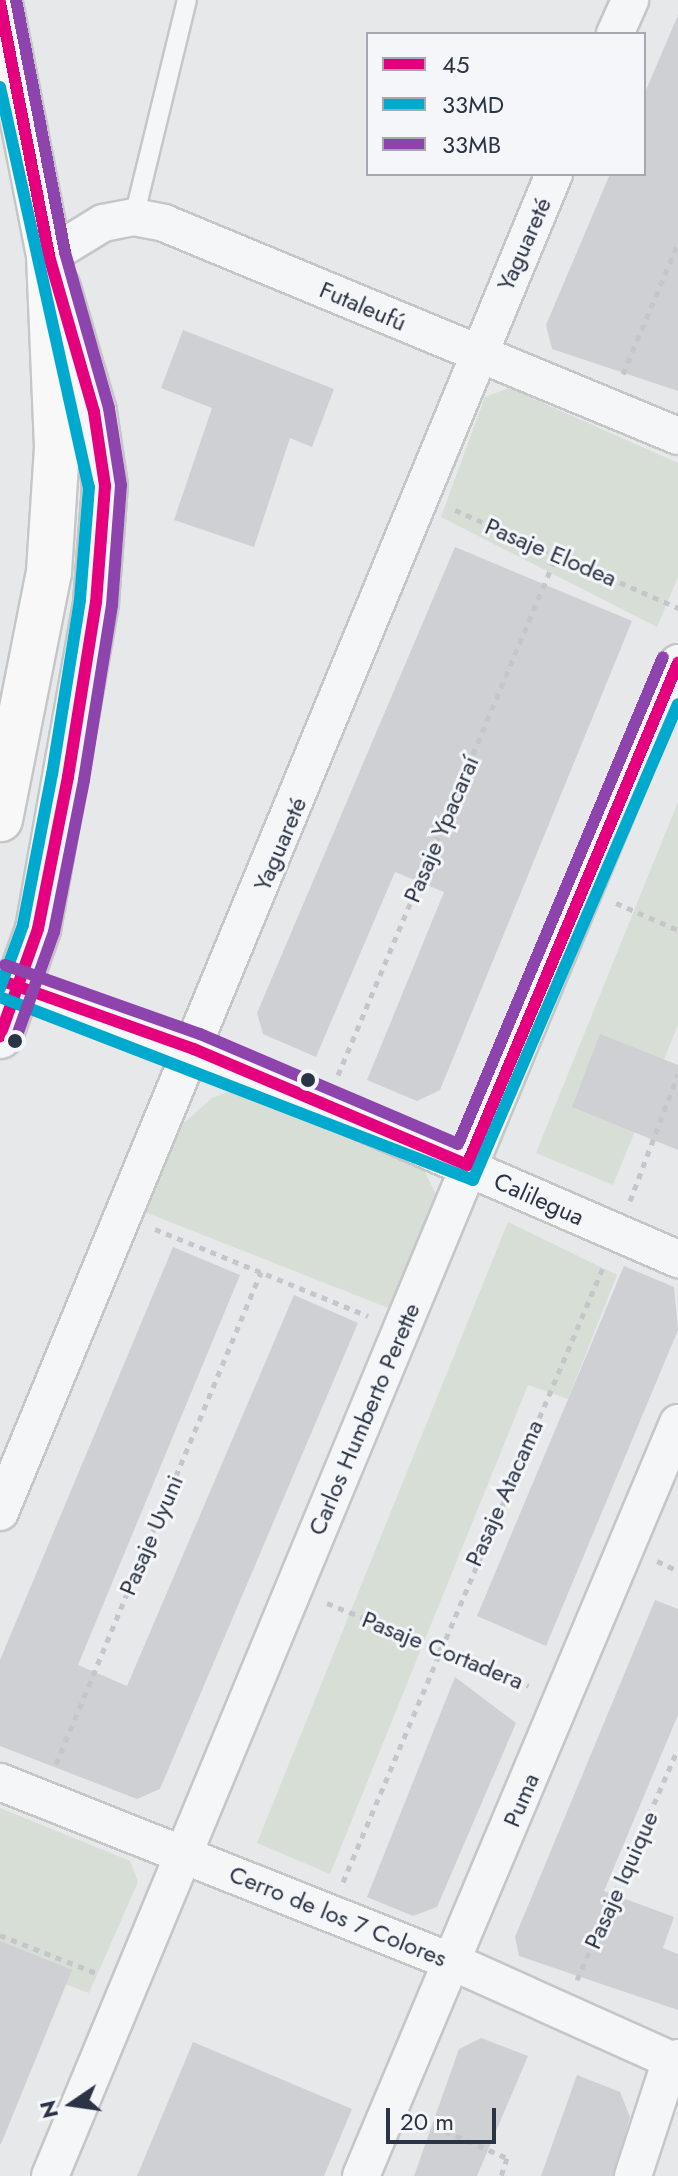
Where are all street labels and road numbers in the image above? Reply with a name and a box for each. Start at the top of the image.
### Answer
street label: Yaguareté [491,193,557,295]
street label: Futaleufú [315,275,411,337]
street label: Pasaje Elodea [481,511,621,593]
street label: Pasaje Ypacaraí [397,751,485,907]
street label: Yaguareté [247,793,313,895]
street label: Calilegua [490,1166,588,1232]
street label: Carlos Humberto Perette [302,1299,426,1539]
street label: Pasaje Atacama [459,1415,549,1571]
street label: Pasaje Uyuni [113,1471,189,1599]
street label: Pasaje Cortadera [358,1604,528,1696]
street label: Puma [497,1769,545,1831]
street label: Pasaje Iquique [578,1807,664,1953]
street label: Cerro de los 7 Colores [225,1859,451,1973]

